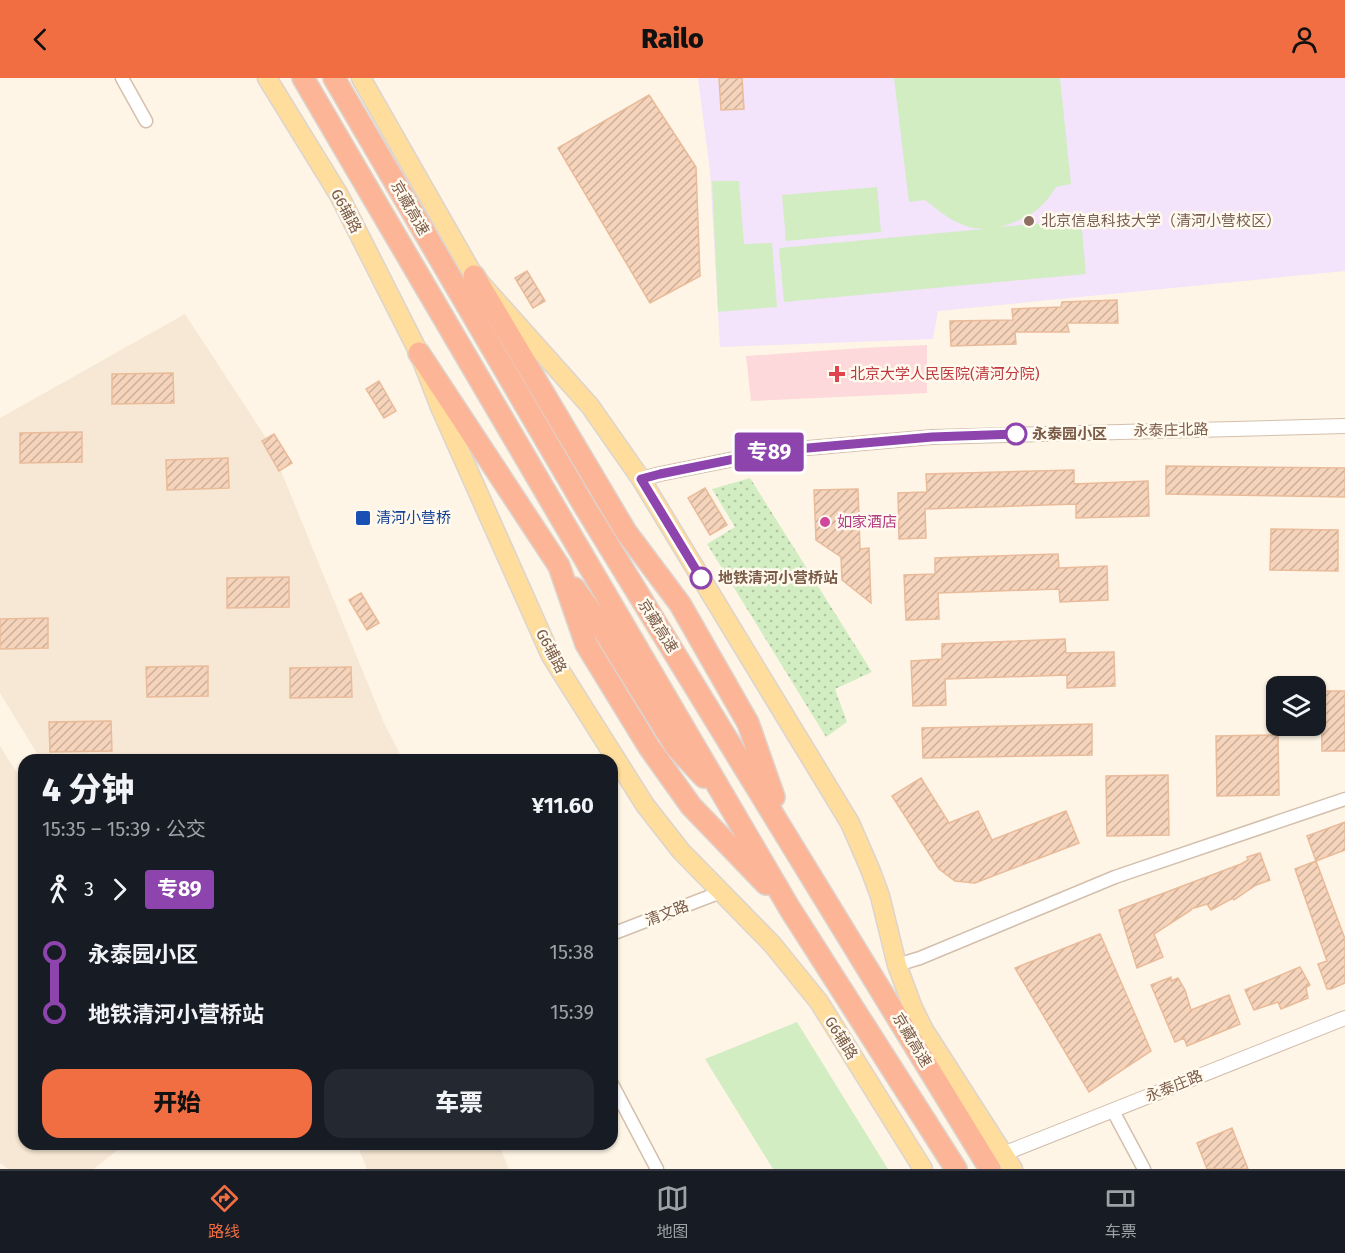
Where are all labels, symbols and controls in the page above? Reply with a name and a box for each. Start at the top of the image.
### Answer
icon: back [24,23,57,56]
text: Railo [641,23,704,55]
icon: person [1288,23,1321,56]
street label: 京藏高速 [387,178,433,238]
street label: G6辅路 [327,186,365,236]
place label: 北京信息科技大学（清河小营校区） [1041,212,1281,230]
marker: 北京信息科技大学（清河小营校区） [1022,214,1036,228]
marker: 北京大学人民医院(清河分院) [828,365,846,383]
place label: 北京大学人民医院(清河分院) [850,365,1040,383]
street label: 永泰庄北路 [1133,420,1209,440]
marker: 永泰园小区 [1005,423,1027,445]
place label: 永泰园小区 [1032,425,1107,443]
line badge: 专89 [734,432,804,472]
text: 专89 [747,439,791,465]
marker: 清河小营桥 [354,509,372,527]
place label: 清河小营桥 [376,509,451,527]
place label: 如家酒店 [837,513,897,531]
marker: 如家酒店 [818,515,832,529]
marker: 地铁清河小营桥站 [690,567,712,589]
place label: 地铁清河小营桥站 [718,569,838,587]
street label: 京藏高速 [634,596,682,656]
street label: G6辅路 [532,626,570,676]
map controls [1266,676,1326,736]
button: layers [1266,676,1326,736]
text: 4 分钟 [42,770,135,810]
text: ¥11.60 [532,792,594,819]
text: 15:35 – 15:39 · 公交 [42,817,206,841]
icon: walk [42,873,75,906]
icon: forward [103,873,136,906]
text: 专89 [157,876,202,902]
text: 3 [84,877,94,901]
street label: 清文路 [643,897,691,929]
text: 15:38 [549,940,594,964]
text: 永泰园小区 [88,941,198,968]
text: 15:39 [550,1000,594,1024]
text: 地铁清河小营桥站 [88,1001,264,1028]
street label: 京藏高速 [889,1010,935,1070]
street label: G6辅路 [821,1013,861,1063]
street label: 永泰庄路 [1143,1066,1205,1106]
button: 开始 [42,1069,312,1138]
button: 车票 [324,1069,594,1138]
tab: 路线 [208,1182,241,1242]
tab: 地图 [656,1182,689,1242]
tab: 车票 [1104,1182,1137,1242]

